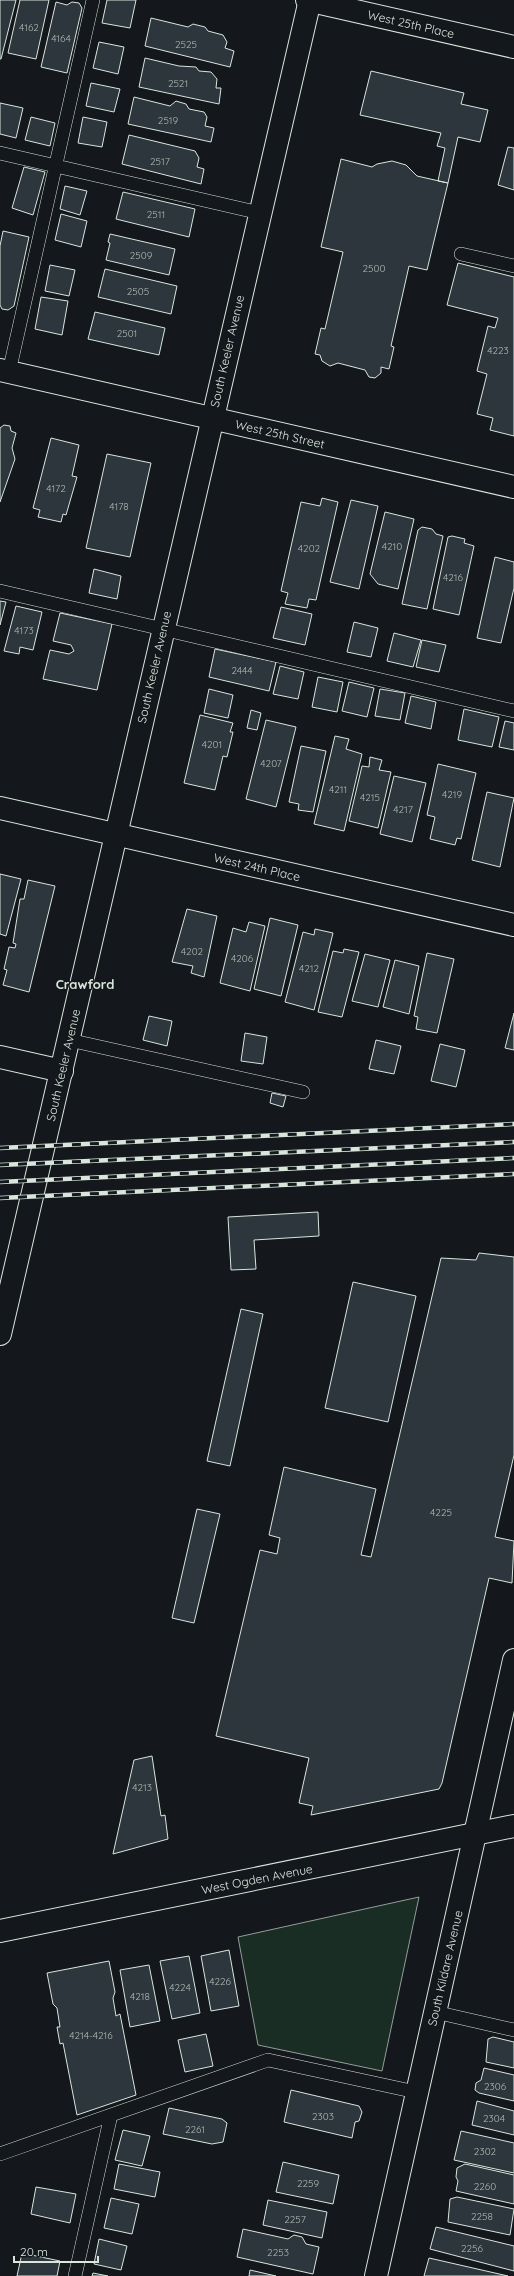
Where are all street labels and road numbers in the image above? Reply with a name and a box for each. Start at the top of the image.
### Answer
street label: West 25th Place [366,7,456,41]
street label: South Keeler Avenue [207,293,247,409]
street label: West 25th Street [234,416,326,452]
street label: South Keeler Avenue [134,609,174,725]
street label: West 24th Place [212,850,302,884]
street label: South Keeler Avenue [43,1007,83,1123]
street label: West Ogden Avenue [200,1861,314,1897]
street label: South Kildare Avenue [424,1908,466,2027]

